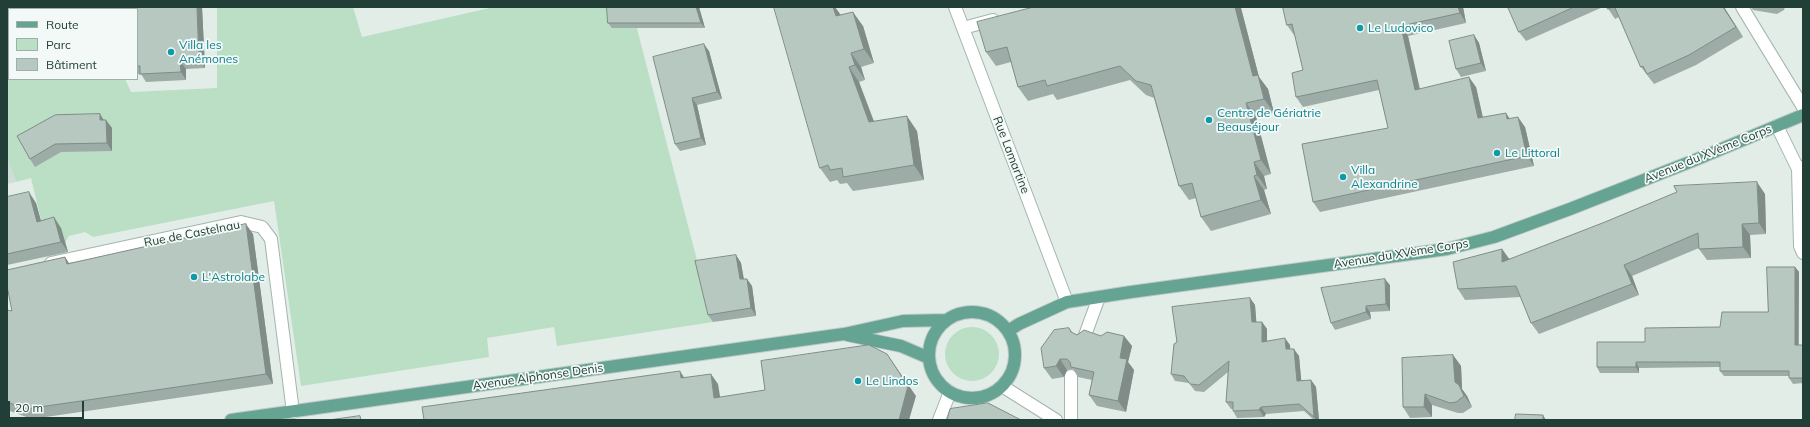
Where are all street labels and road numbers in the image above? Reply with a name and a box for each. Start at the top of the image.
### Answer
street label: Rue Lamartine [990,114,1032,196]
street label: Avenue du XVème Corps [1642,122,1774,186]
street label: Rue de Castelnau [143,218,241,250]
street label: Avenue du XVème Corps [1333,236,1469,272]
street label: Avenue Alphonse Denis [472,361,604,393]

